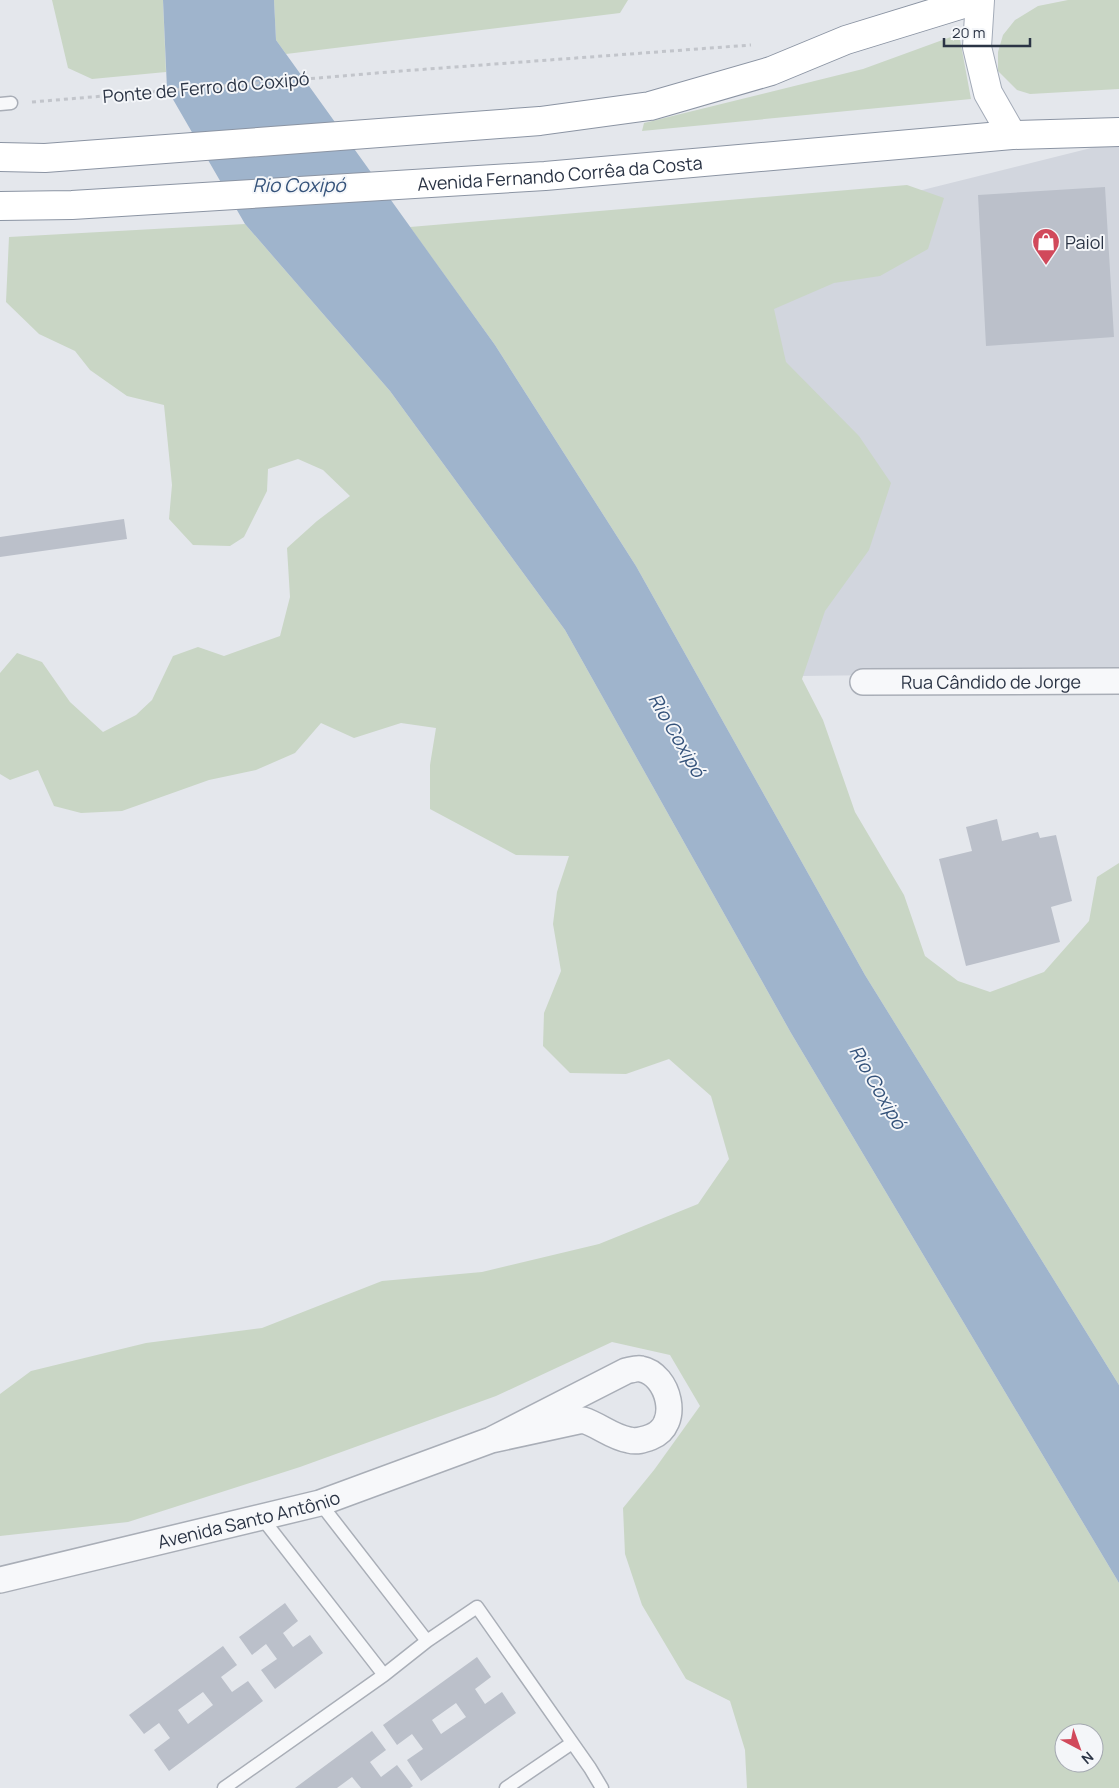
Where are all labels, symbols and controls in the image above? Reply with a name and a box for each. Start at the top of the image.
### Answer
scale bar [944,15,1030,47]
text: 20 m [952,22,985,43]
street label: Ponte de Ferro do Coxipó [102,66,310,108]
street label: Avenida Fernando Corrêa da Costa [417,150,704,196]
water label: Rio Coxipó [252,172,347,198]
shop icon: Paiol [1031,227,1061,266]
place label: Paiol [1065,230,1105,254]
street label: Rua Cândido de Jorge [901,669,1081,694]
water label: Rio Coxipó [642,688,712,783]
water label: Rio Coxipó [843,1040,913,1135]
street label: Avenida Santo Antônio [155,1485,343,1554]
north arrow [1054,1723,1104,1773]
text: N [1078,1748,1098,1769]

